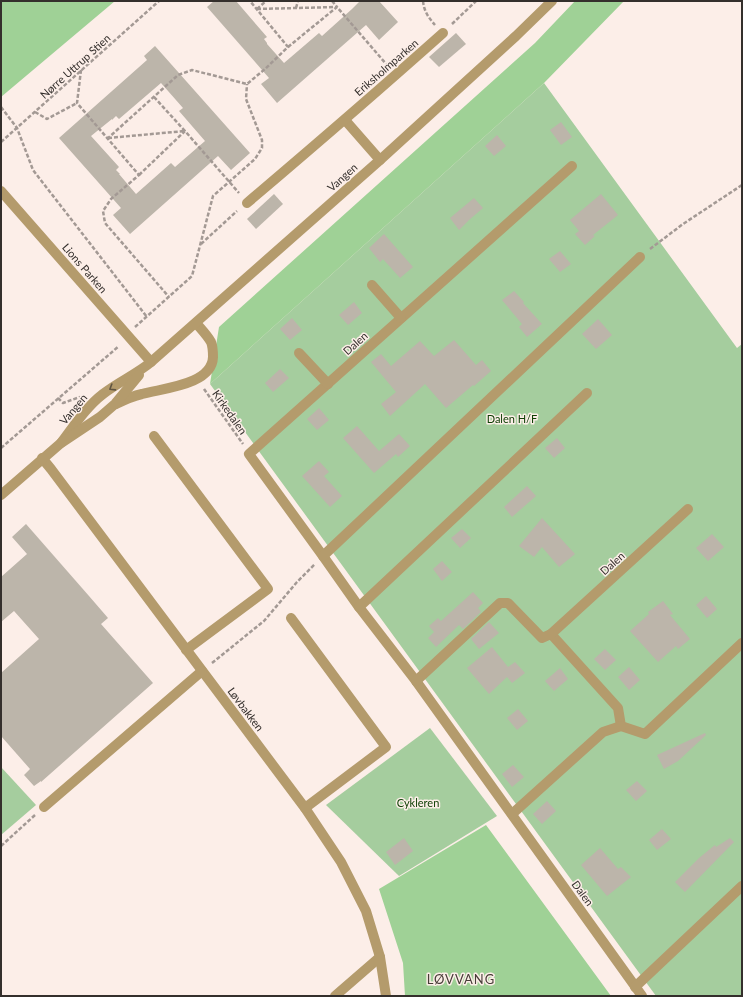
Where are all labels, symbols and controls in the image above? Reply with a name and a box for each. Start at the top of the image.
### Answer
street label: Nørre Uttrup Stien [37,31,113,101]
street label: Eriksholmparken [352,36,420,98]
street label: Vangen [324,160,360,194]
street label: Lions Parken [60,241,110,295]
street label: Dalen [340,329,370,357]
one-way arrow [109,383,116,391]
street label: Kirkedalen [210,387,250,437]
street label: Vangen [57,391,89,427]
park label: Dalen H/F [487,412,537,425]
street label: Dalen [597,549,627,577]
street label: Løvbakken [225,685,267,733]
park label: Cykleren [397,796,439,809]
street label: Dalen [569,878,597,908]
district label: LØVVANG [427,971,495,987]

